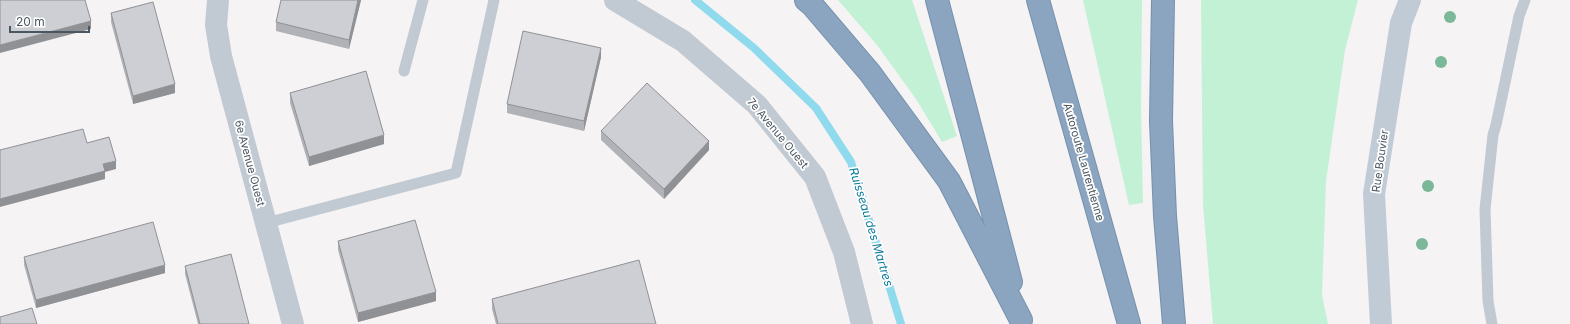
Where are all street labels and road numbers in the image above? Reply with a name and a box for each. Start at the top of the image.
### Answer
street label: 7e Avenue Ouest [744,95,812,171]
street label: Autoroute Laurentienne [1060,101,1108,223]
street label: 6e Avenue Ouest [232,118,268,208]
street label: Rue Bouvier [1369,129,1391,193]

